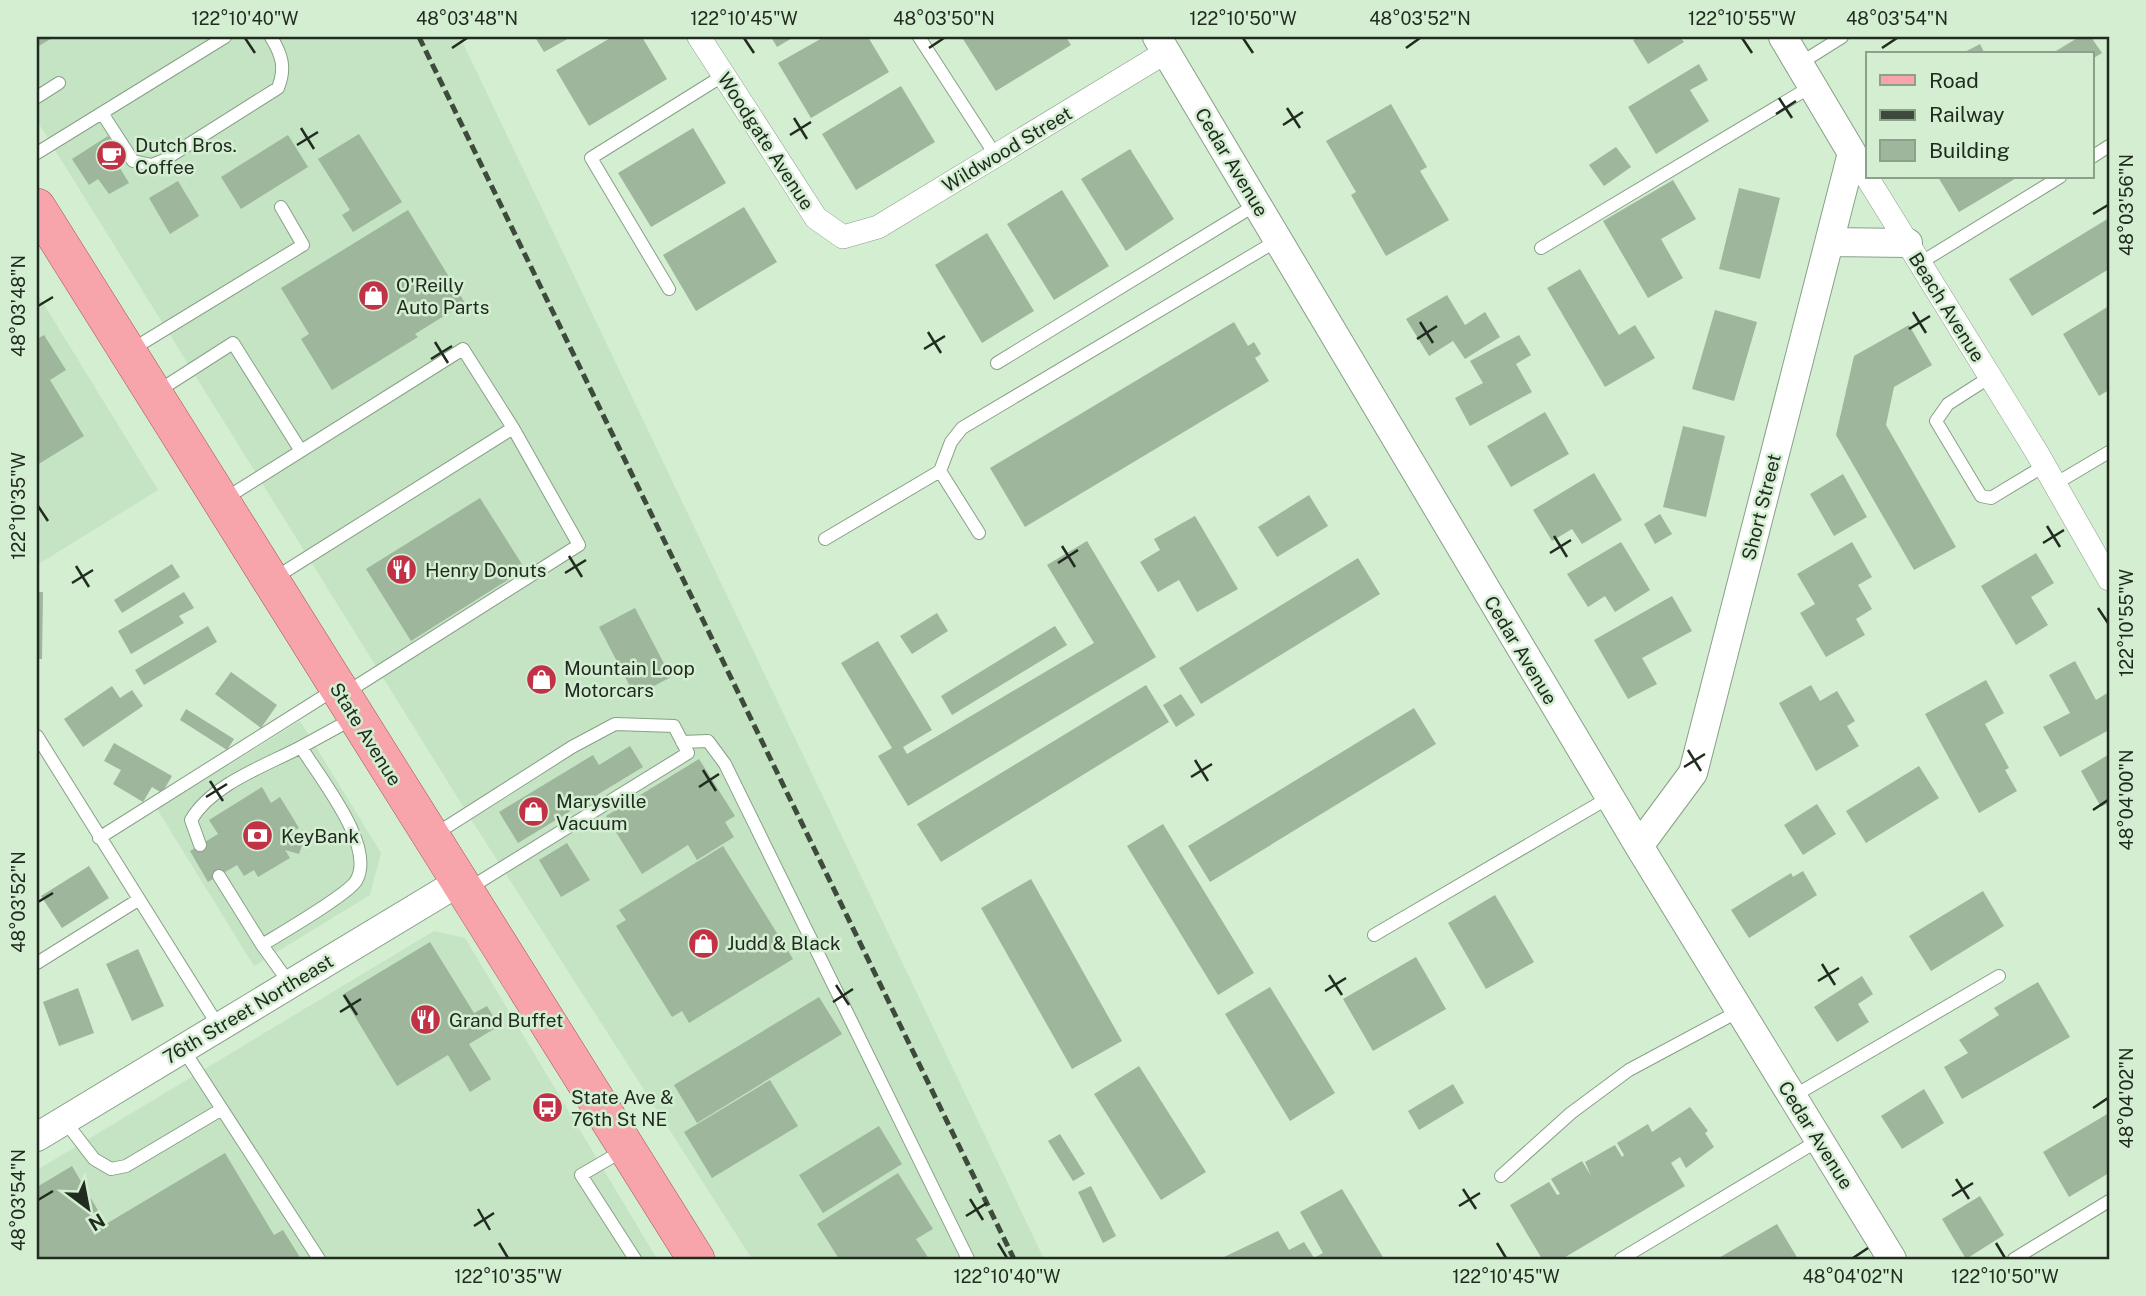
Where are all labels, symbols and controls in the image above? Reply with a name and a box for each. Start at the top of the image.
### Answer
text: 122°10'40"W [191,8,299,29]
text: 48°03'48"N [416,8,518,29]
text: 122°10'45"W [690,8,798,29]
text: 48°03'50"N [893,8,995,29]
text: 122°10'50"W [1189,8,1297,29]
text: 48°03'52"N [1369,8,1471,29]
text: 122°10'55"W [1688,8,1796,29]
text: 48°03'54"N [1846,8,1948,29]
legend [1866,52,2094,178]
street label: Woodgate Avenue [713,68,819,214]
text: Road [1929,68,1979,93]
street label: Wildwood Street [938,102,1076,196]
text: Railway [1929,102,2005,127]
street label: Cedar Avenue [1191,104,1273,220]
place label: Dutch Bros. Coffee [135,134,237,178]
text: Building [1929,138,2010,163]
cafe icon: Dutch Bros. Coffee [95,139,129,173]
text: 48°03'56"N [2116,154,2137,256]
street label: Beach Avenue [1905,248,1989,366]
text: 48°03'48"N [8,255,29,357]
place label: O'Reilly Auto Parts [396,274,489,318]
shop icon: O'Reilly Auto Parts [356,279,390,313]
street label: Short Street [1737,451,1785,563]
text: 122°10'35"W [8,452,29,560]
restaurant icon: Henry Donuts [385,553,419,587]
place label: Henry Donuts [425,559,546,581]
text: 122°10'55"W [2116,569,2137,677]
street label: Cedar Avenue [1480,592,1562,708]
place label: Mountain Loop Motorcars [564,657,695,701]
shop icon: Mountain Loop Motorcars [524,662,558,696]
street label: State Avenue [326,678,406,790]
text: 48°04'00"N [2116,749,2137,851]
place label: Marysville Vacuum [556,790,646,834]
shop icon: Marysville Vacuum [516,795,550,829]
bank icon: KeyBank [241,819,275,853]
place label: KeyBank [281,825,359,847]
text: 48°03'52"N [8,851,29,953]
shop icon: Judd & Black [687,926,721,960]
place label: Judd & Black [727,932,841,954]
street label: 76th Street Northeast [159,950,337,1068]
restaurant icon: Grand Buffet [409,1003,443,1037]
place label: Grand Buffet [449,1009,563,1031]
text: 48°04'02"N [2116,1047,2137,1149]
street label: Cedar Avenue [1774,1077,1858,1193]
place label: State Ave & 76th St NE [571,1086,674,1130]
bus stop icon: State Ave & 76th St NE [531,1091,565,1125]
text: 48°03'54"N [8,1149,29,1251]
north arrow [52,1174,122,1244]
text: N [85,1209,109,1236]
text: 122°10'35"W [454,1266,562,1287]
text: 122°10'40"W [953,1266,1061,1287]
text: 122°10'45"W [1452,1266,1560,1287]
text: 48°04'02"N [1802,1266,1904,1287]
text: 122°10'50"W [1951,1266,2059,1287]

